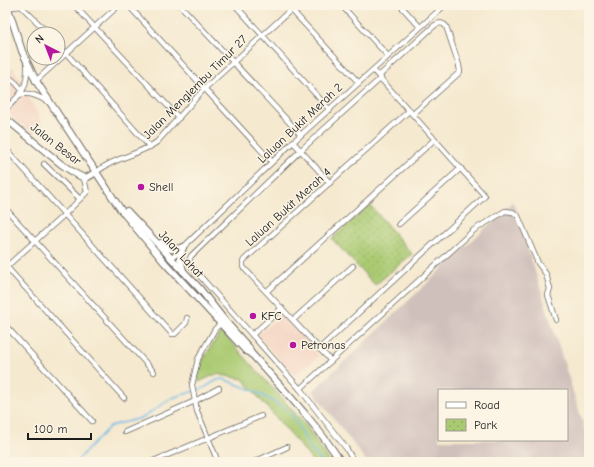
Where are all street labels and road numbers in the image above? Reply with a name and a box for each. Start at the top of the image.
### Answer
street label: Jalan Menglembu Timur 27 [140,32,250,142]
street label: Laluan Bukit Merah 2 [255,80,345,166]
street label: Jalan Besar [28,120,84,168]
street label: Laluan Bukit Merah 4 [242,165,334,249]
street label: Jalan Lahat [156,228,207,281]

